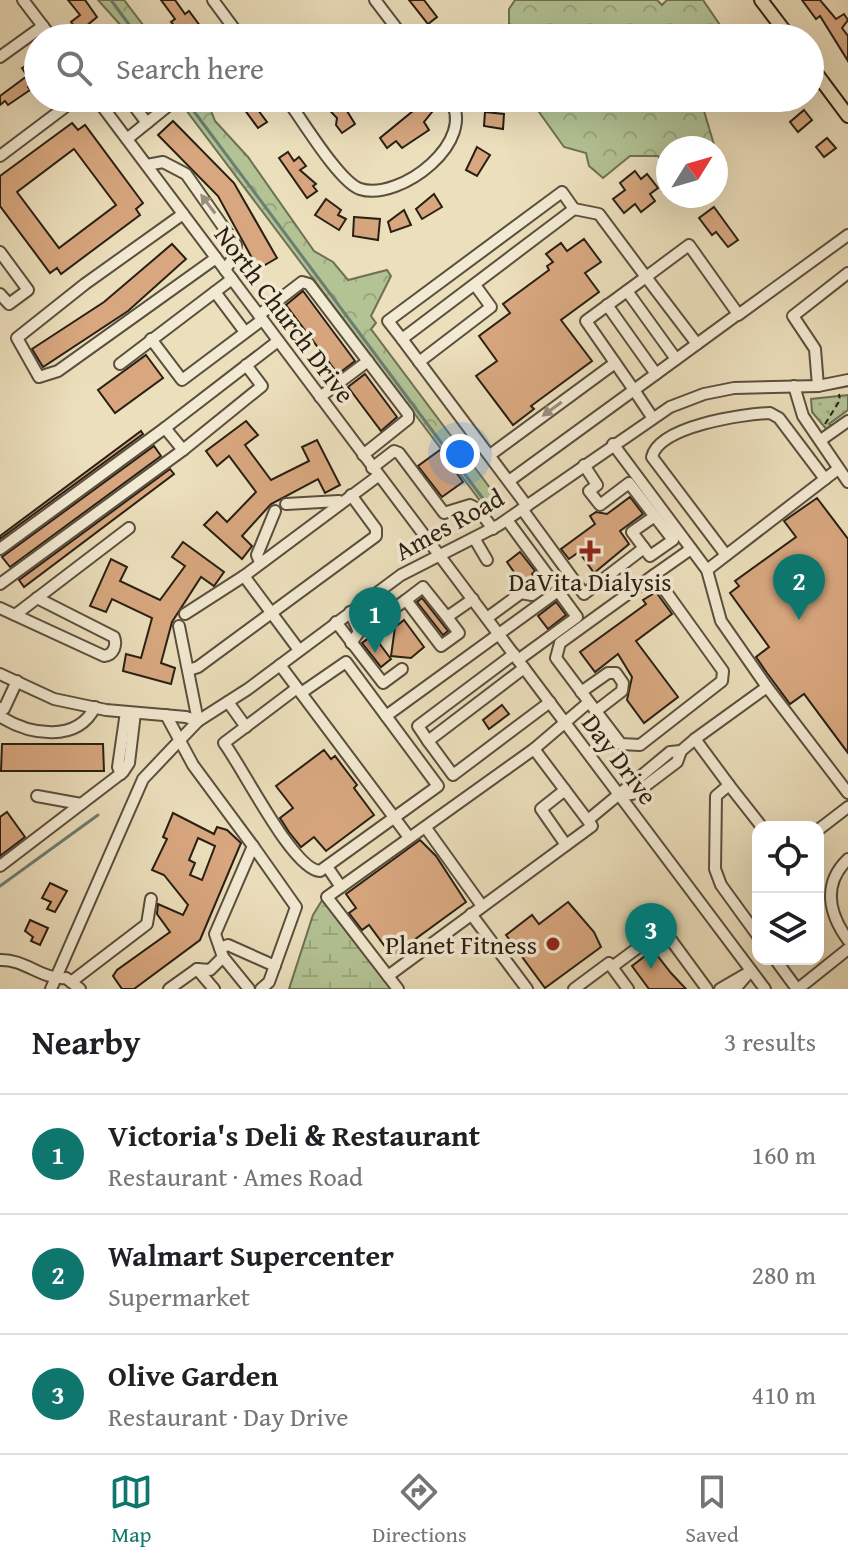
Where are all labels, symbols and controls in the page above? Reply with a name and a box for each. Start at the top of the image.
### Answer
search box [24,24,824,112]
icon: search [52,46,96,90]
text: Search here [116,46,264,90]
north arrow [656,136,728,208]
one-way arrow [201,194,217,214]
street label: North Church Drive [205,217,365,411]
one-way arrow [542,401,563,416]
your location [440,434,480,474]
street label: Ames Road [387,478,511,570]
marker: DaVita Dialysis [579,540,601,562]
pin: 2 [773,554,825,620]
place label: DaVita Dialysis [508,562,672,601]
pin: 1 [349,587,401,653]
street label: Day Drive [573,705,667,813]
map controls [752,821,824,965]
button: locate [752,821,824,893]
button: layers [752,893,824,965]
pin: 3 [625,903,677,969]
place label: Planet Fitness [385,925,537,964]
marker: Planet Fitness [544,935,562,953]
text: Nearby [32,1017,141,1066]
text: 3 results [724,1022,816,1061]
text: Victoria's Deli & Restaurant [108,1113,480,1157]
text: 1 [51,1135,65,1174]
text: 160 m [751,1135,816,1174]
text: Restaurant · Ames Road [108,1157,363,1196]
text: Walmart Supercenter [108,1233,394,1277]
text: 2 [51,1255,65,1294]
text: 280 m [751,1255,816,1294]
text: Supermarket [108,1277,250,1316]
text: Olive Garden [108,1353,278,1397]
text: 3 [51,1375,65,1414]
text: 410 m [751,1375,816,1414]
text: Restaurant · Day Drive [108,1397,348,1436]
tab: Map [109,1470,153,1550]
tab: Directions [372,1470,467,1550]
tab: Saved [685,1470,739,1550]

